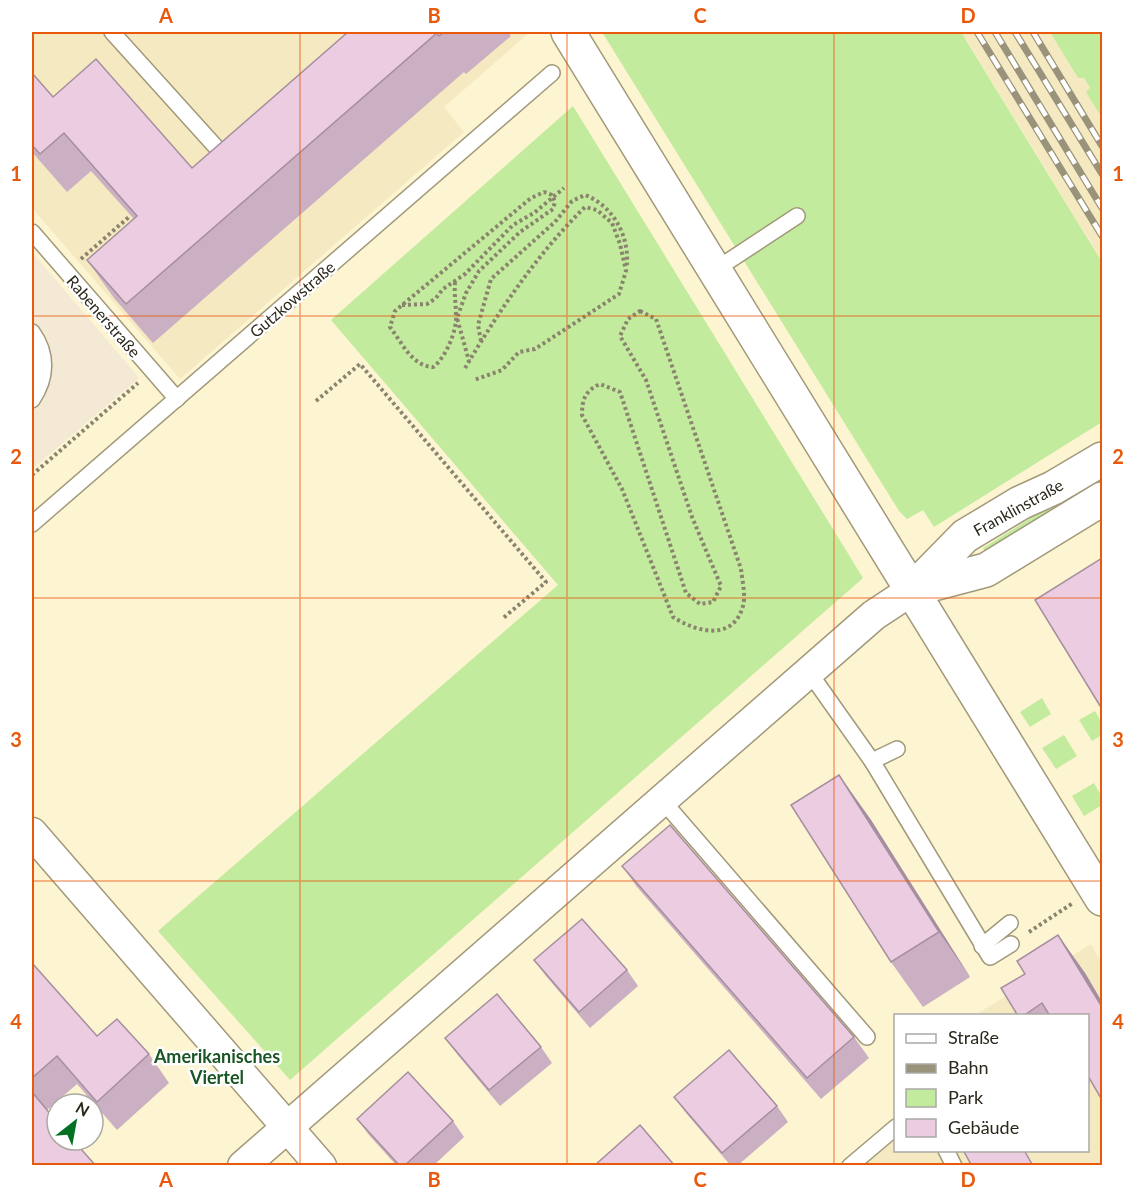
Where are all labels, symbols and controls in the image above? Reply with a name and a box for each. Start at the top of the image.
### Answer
text: A [158,3,173,27]
text: B [427,3,441,27]
text: C [693,3,707,27]
text: D [960,3,976,27]
text: 1 [10,161,22,185]
text: 1 [1112,161,1124,185]
street label: Gutzkowstraße [246,257,338,341]
street label: Rabenerstraße [63,271,145,361]
text: 2 [10,444,22,468]
text: 2 [1112,444,1124,468]
street label: Franklinstraße [970,475,1066,539]
text: 3 [10,727,22,751]
text: 3 [1112,727,1124,751]
text: 4 [10,1009,22,1033]
text: 4 [1112,1009,1124,1033]
legend [894,1014,1089,1152]
text: Straße [948,1026,999,1048]
district label: Amerikanisches Viertel [153,1045,280,1088]
text: Bahn [948,1056,989,1078]
text: Park [948,1086,984,1108]
north arrow [45,1092,105,1152]
text: N [73,1097,93,1120]
text: Gebäude [948,1116,1019,1138]
text: A [158,1167,173,1191]
text: B [427,1167,441,1191]
text: C [693,1167,707,1191]
text: D [960,1167,976,1191]

